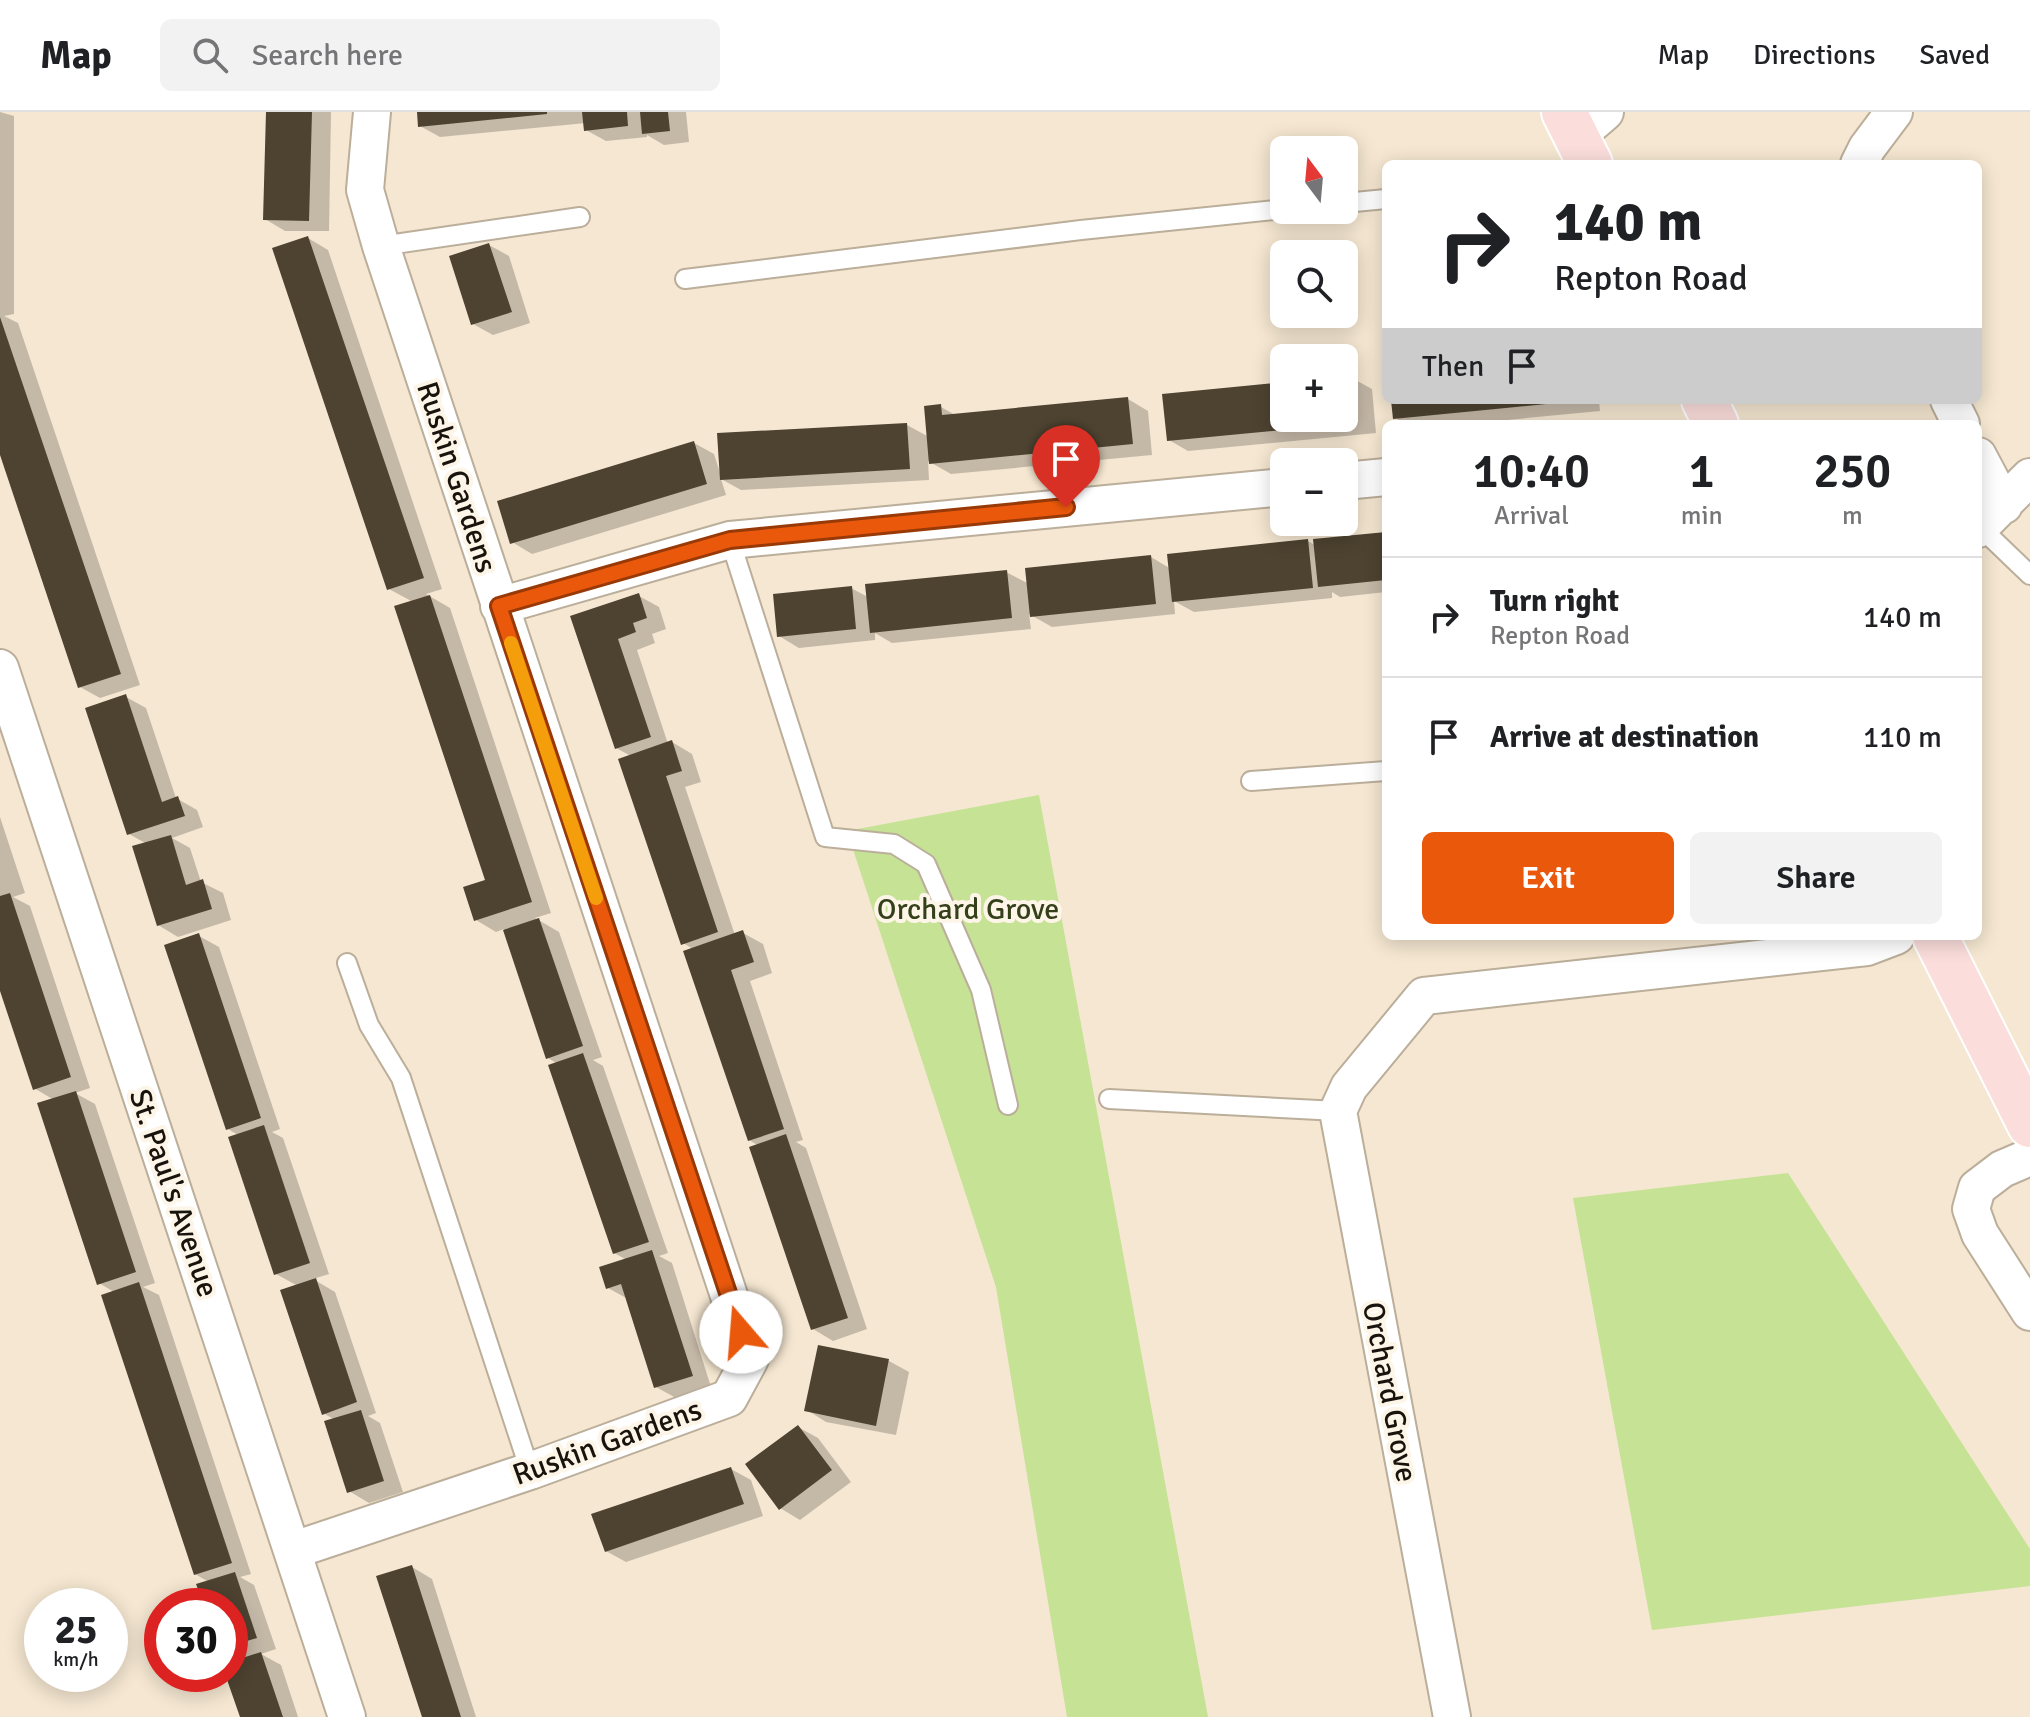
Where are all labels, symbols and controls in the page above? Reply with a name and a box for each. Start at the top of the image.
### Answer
search box [160,19,720,91]
text: Map [40,32,112,79]
icon: search [188,33,232,77]
text: Search here [252,37,403,74]
text: Map [1657,38,1709,72]
text: Directions [1753,38,1875,72]
text: Saved [1919,38,1990,72]
north arrow [1270,136,1358,224]
map controls [1270,136,1358,536]
text: 140 m [1554,187,1702,256]
icon: right [1422,192,1526,296]
button: search [1270,240,1358,328]
text: Repton Road [1554,256,1748,301]
button: + [1270,344,1358,432]
icon: arrive [1500,344,1544,388]
text: Then [1422,348,1484,385]
street label: Ruskin Gardens [408,377,505,577]
pin [1032,425,1100,507]
icon: arrive [1044,437,1088,481]
text: 10:40 [1473,442,1590,501]
text: 1 [1689,442,1715,501]
text: 250 [1813,442,1891,501]
button: − [1270,448,1358,536]
text: Arrival [1494,500,1569,532]
text: min [1681,500,1723,532]
text: m [1842,500,1863,532]
text: Turn right [1490,583,1619,620]
icon: right [1422,595,1466,639]
text: 140 m [1863,599,1942,636]
text: Repton Road [1490,620,1630,652]
icon: arrive [1422,715,1466,759]
text: Arrive at destination [1490,719,1759,756]
text: 110 m [1863,719,1942,756]
button: Exit [1422,832,1674,924]
button: Share [1690,832,1942,924]
park label: Orchard Grove [877,891,1059,928]
street label: St. Paul's Avenue [121,1084,226,1302]
position arrow [699,1290,783,1374]
street label: Orchard Grove [1354,1299,1425,1485]
street label: Ruskin Gardens [508,1391,707,1494]
speed limit sign: 30 [144,1588,248,1692]
text: 25 [54,1605,98,1655]
text: km/h [53,1647,99,1672]

